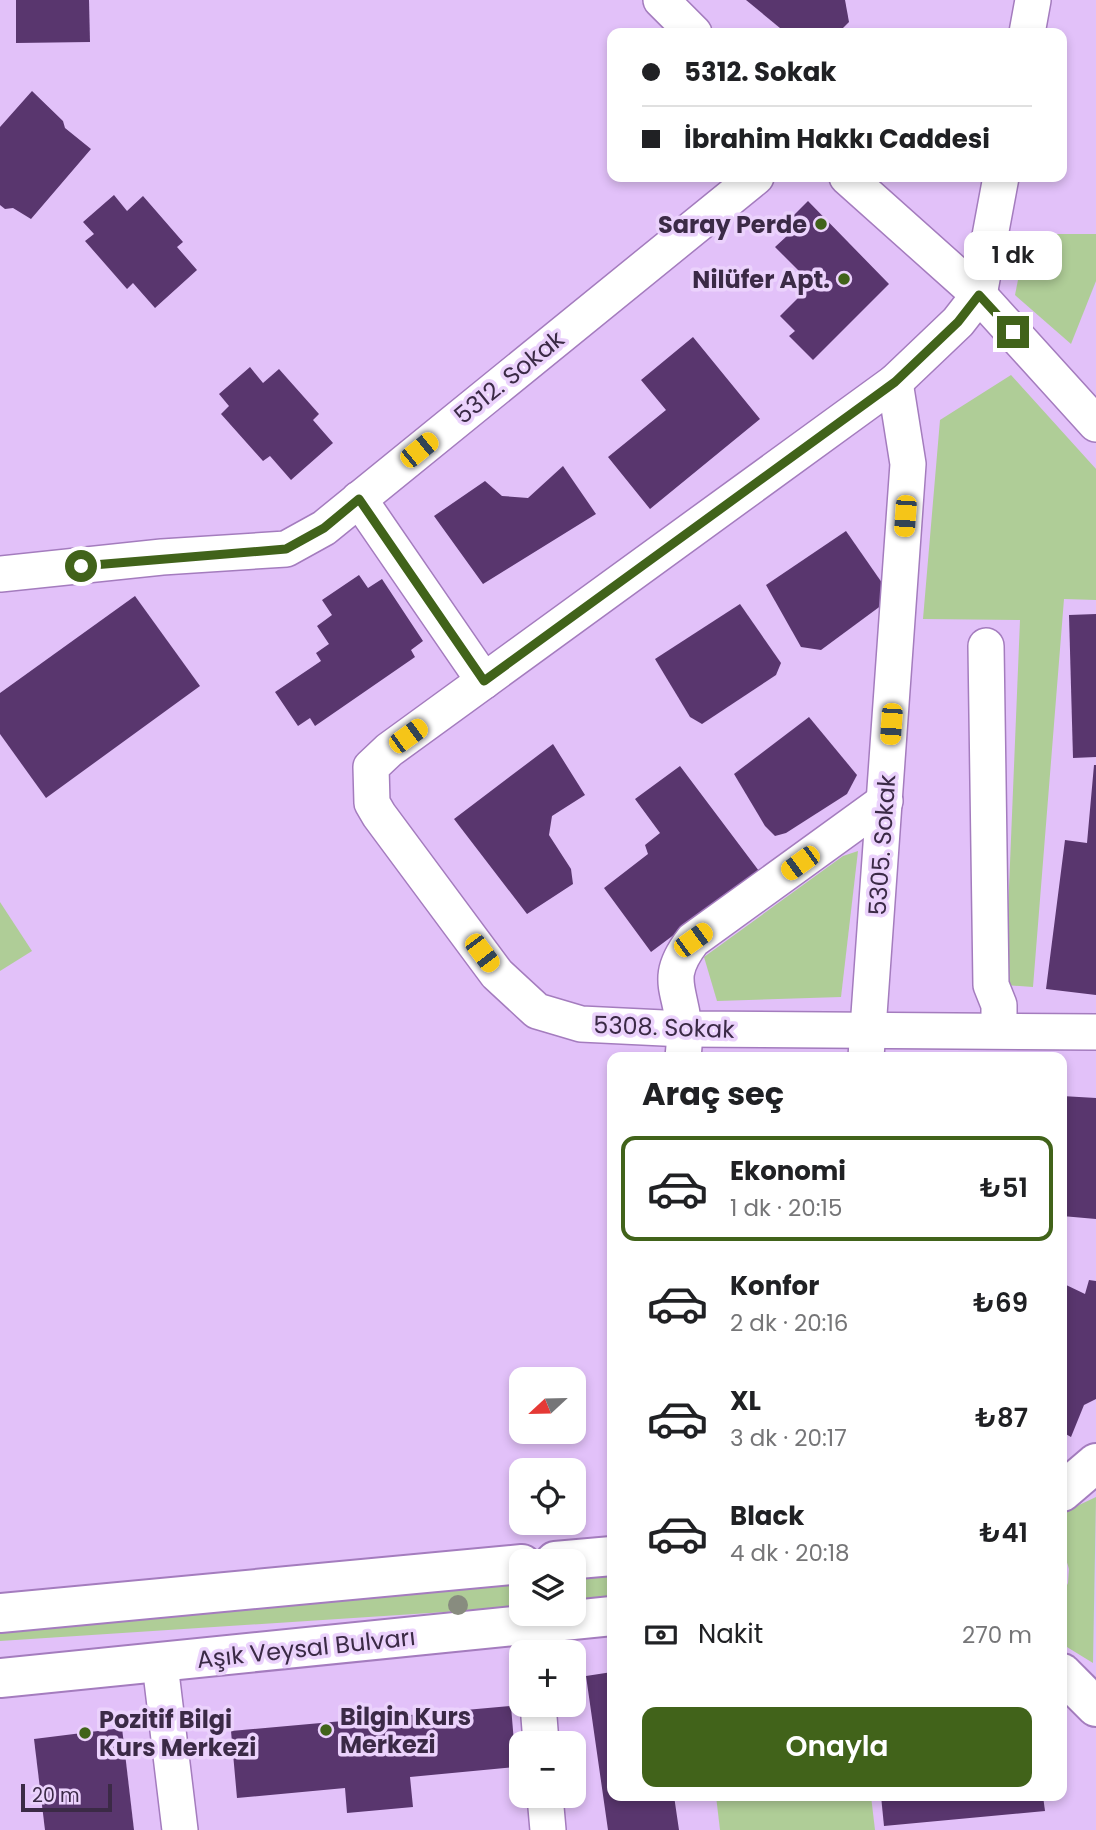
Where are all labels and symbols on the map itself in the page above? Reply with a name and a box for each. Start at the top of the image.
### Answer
place label: Saray Perde [658,208,807,241]
marker: Saray Perde [813,216,829,232]
callout: 1 dk [964,230,1062,280]
place label: Nilüfer Apt. [692,263,830,296]
marker: Nilüfer Apt. [836,271,852,287]
route end [997,316,1029,348]
street label: 5312. Sokak [447,322,571,432]
car [397,429,442,471]
car [894,494,917,538]
route start [65,550,97,582]
car [880,702,903,746]
car [385,715,432,757]
street label: 5305. Sokak [861,773,903,917]
car [777,842,824,884]
car [670,919,717,961]
car [461,930,504,976]
street label: 5308. Sokak [593,1008,736,1046]
north arrow [509,1367,586,1444]
street label: Aşık Veysal Bulvarı [195,1620,417,1676]
place label: Bilgin Kurs Merkezi [340,1700,471,1761]
place label: Pozitif Bilgi Kurs Merkezi [99,1703,256,1764]
marker: Bilgin Kurs Merkezi [318,1722,334,1738]
marker: Pozitif Bilgi Kurs Merkezi [77,1725,93,1741]
scale bar [21,1781,112,1813]

